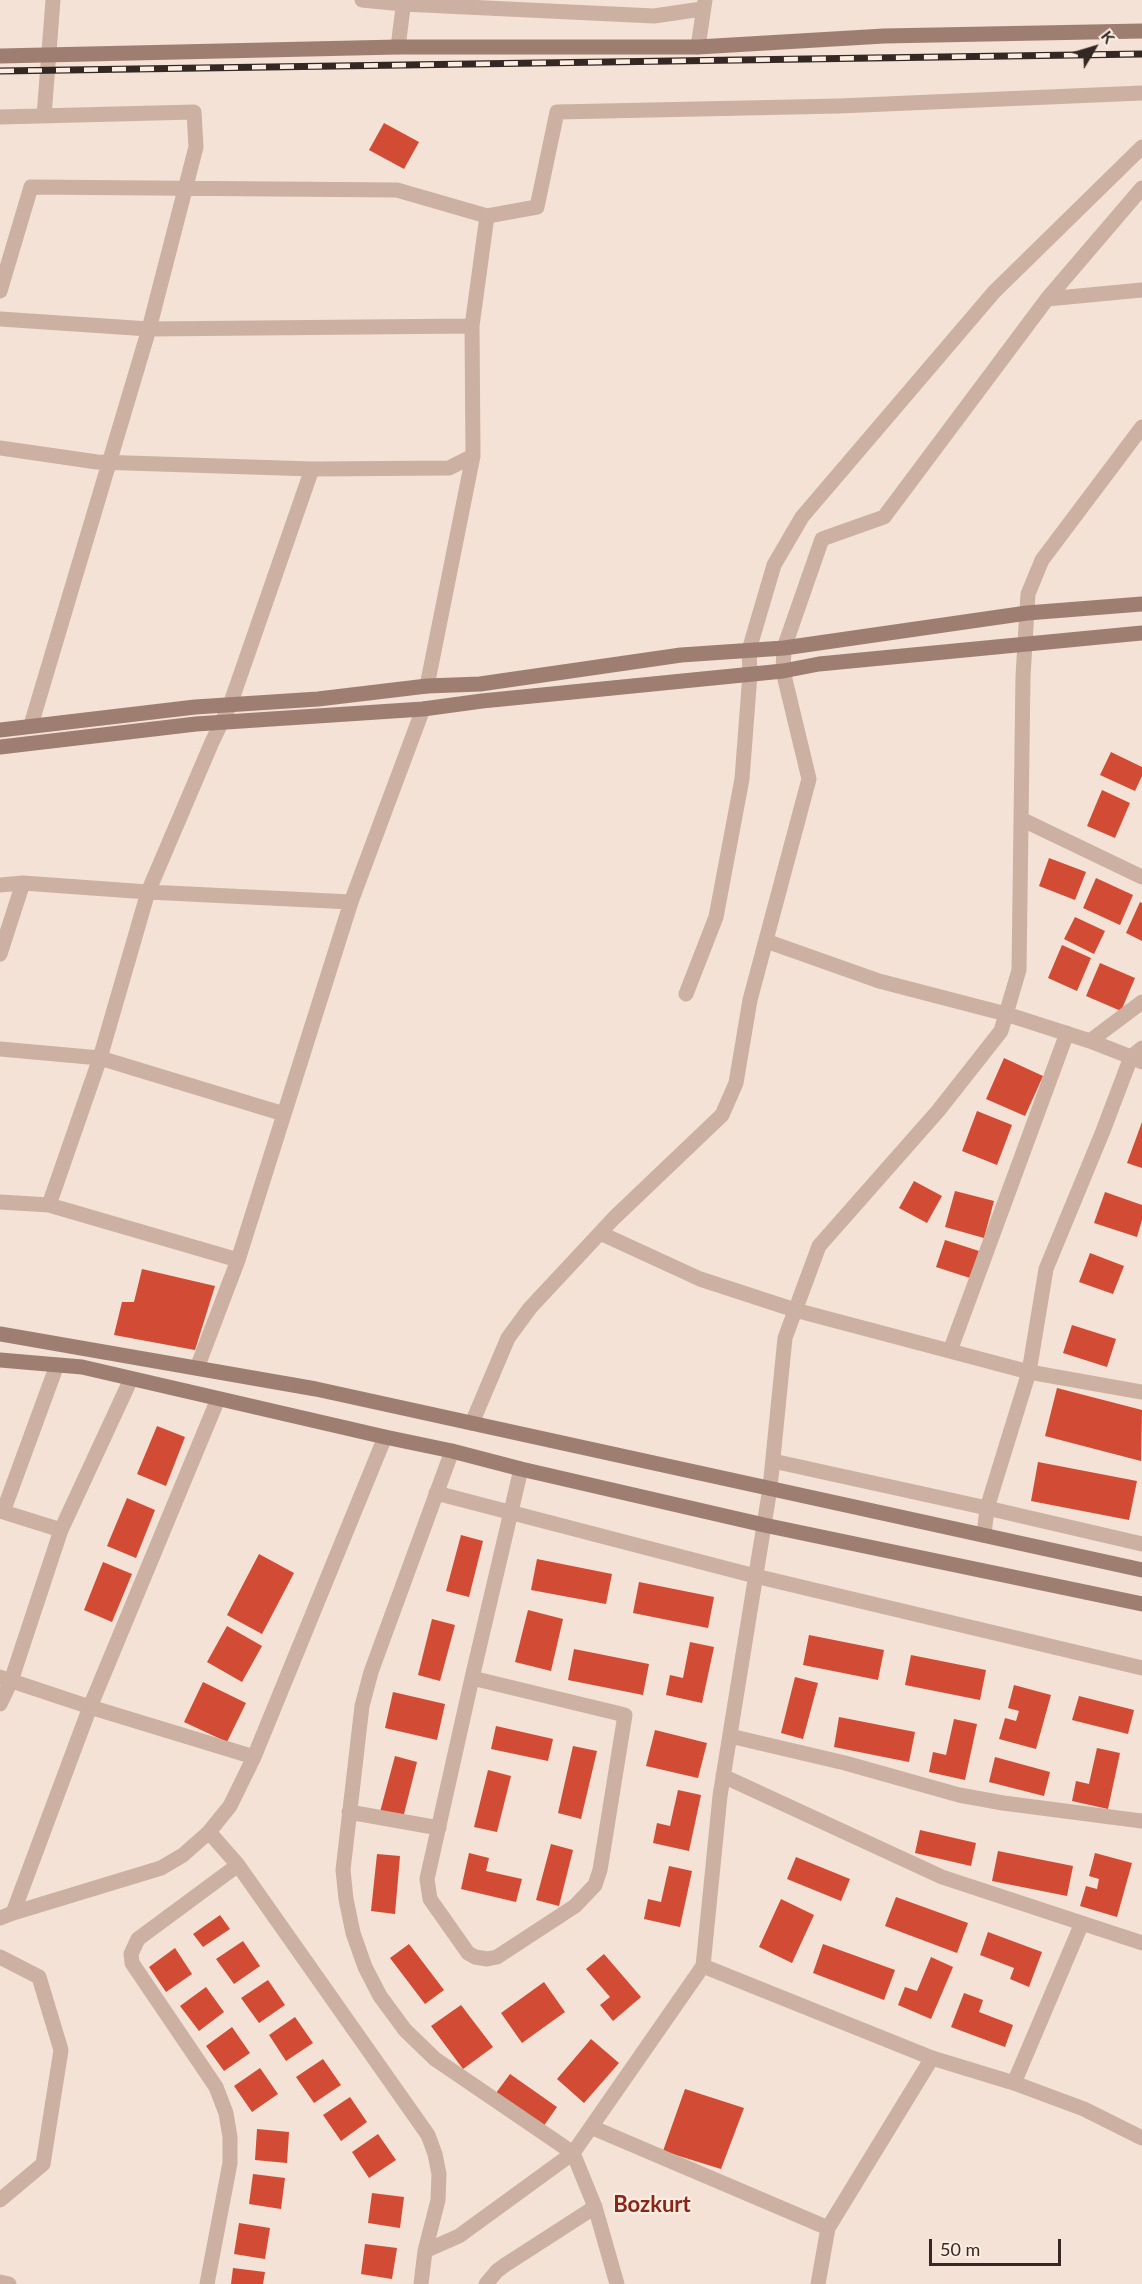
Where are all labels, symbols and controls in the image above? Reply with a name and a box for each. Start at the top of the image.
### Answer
north arrow [1064,18,1124,78]
text: K [1098,26,1119,47]
district label: Bozkurt [613,2192,691,2218]
scale bar [932,2227,1064,2265]
text: 50 m [940,2238,980,2260]

